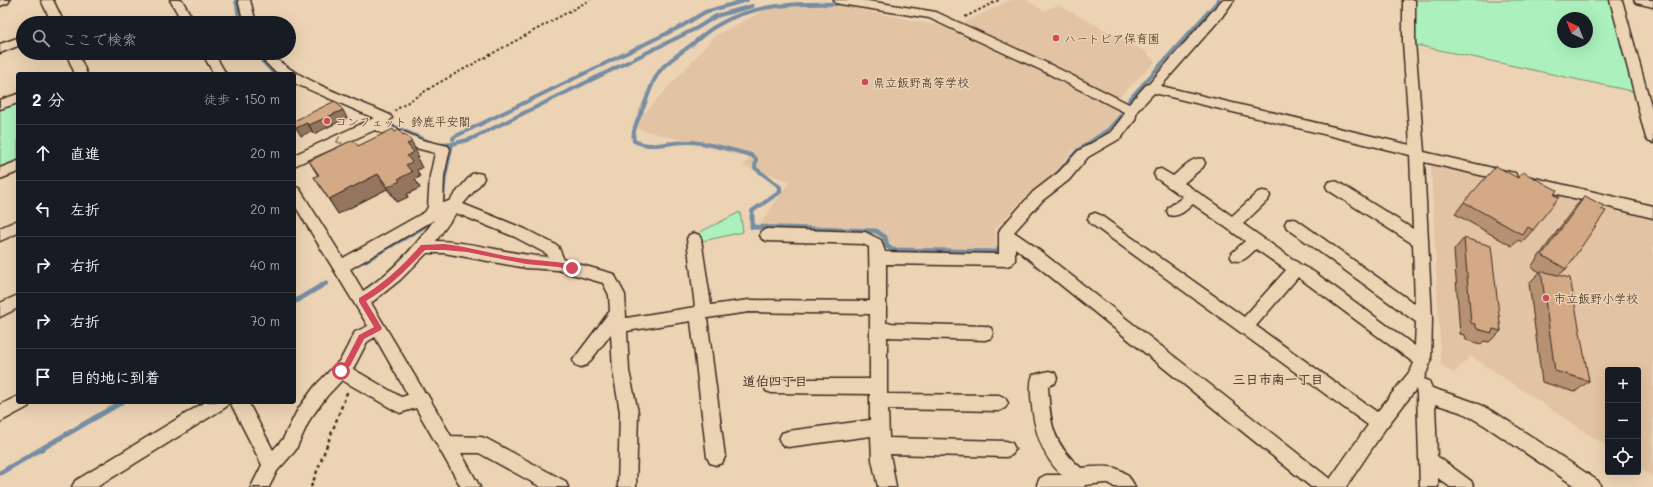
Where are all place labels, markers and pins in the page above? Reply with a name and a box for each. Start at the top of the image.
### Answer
place label: ハートピア保育園 [1064,30,1160,46]
marker: ハートピア保育園 [1051,33,1061,43]
place label: 県立飯野高等学校 [873,74,969,90]
marker: 県立飯野高等学校 [860,77,870,87]
place label: コンフェット 鈴鹿平安閣 [335,113,471,129]
marker: コンフェット 鈴鹿平安閣 [322,116,332,126]
place label: 市立飯野小学校 [1554,290,1638,306]
marker: 市立飯野小学校 [1541,293,1551,303]

